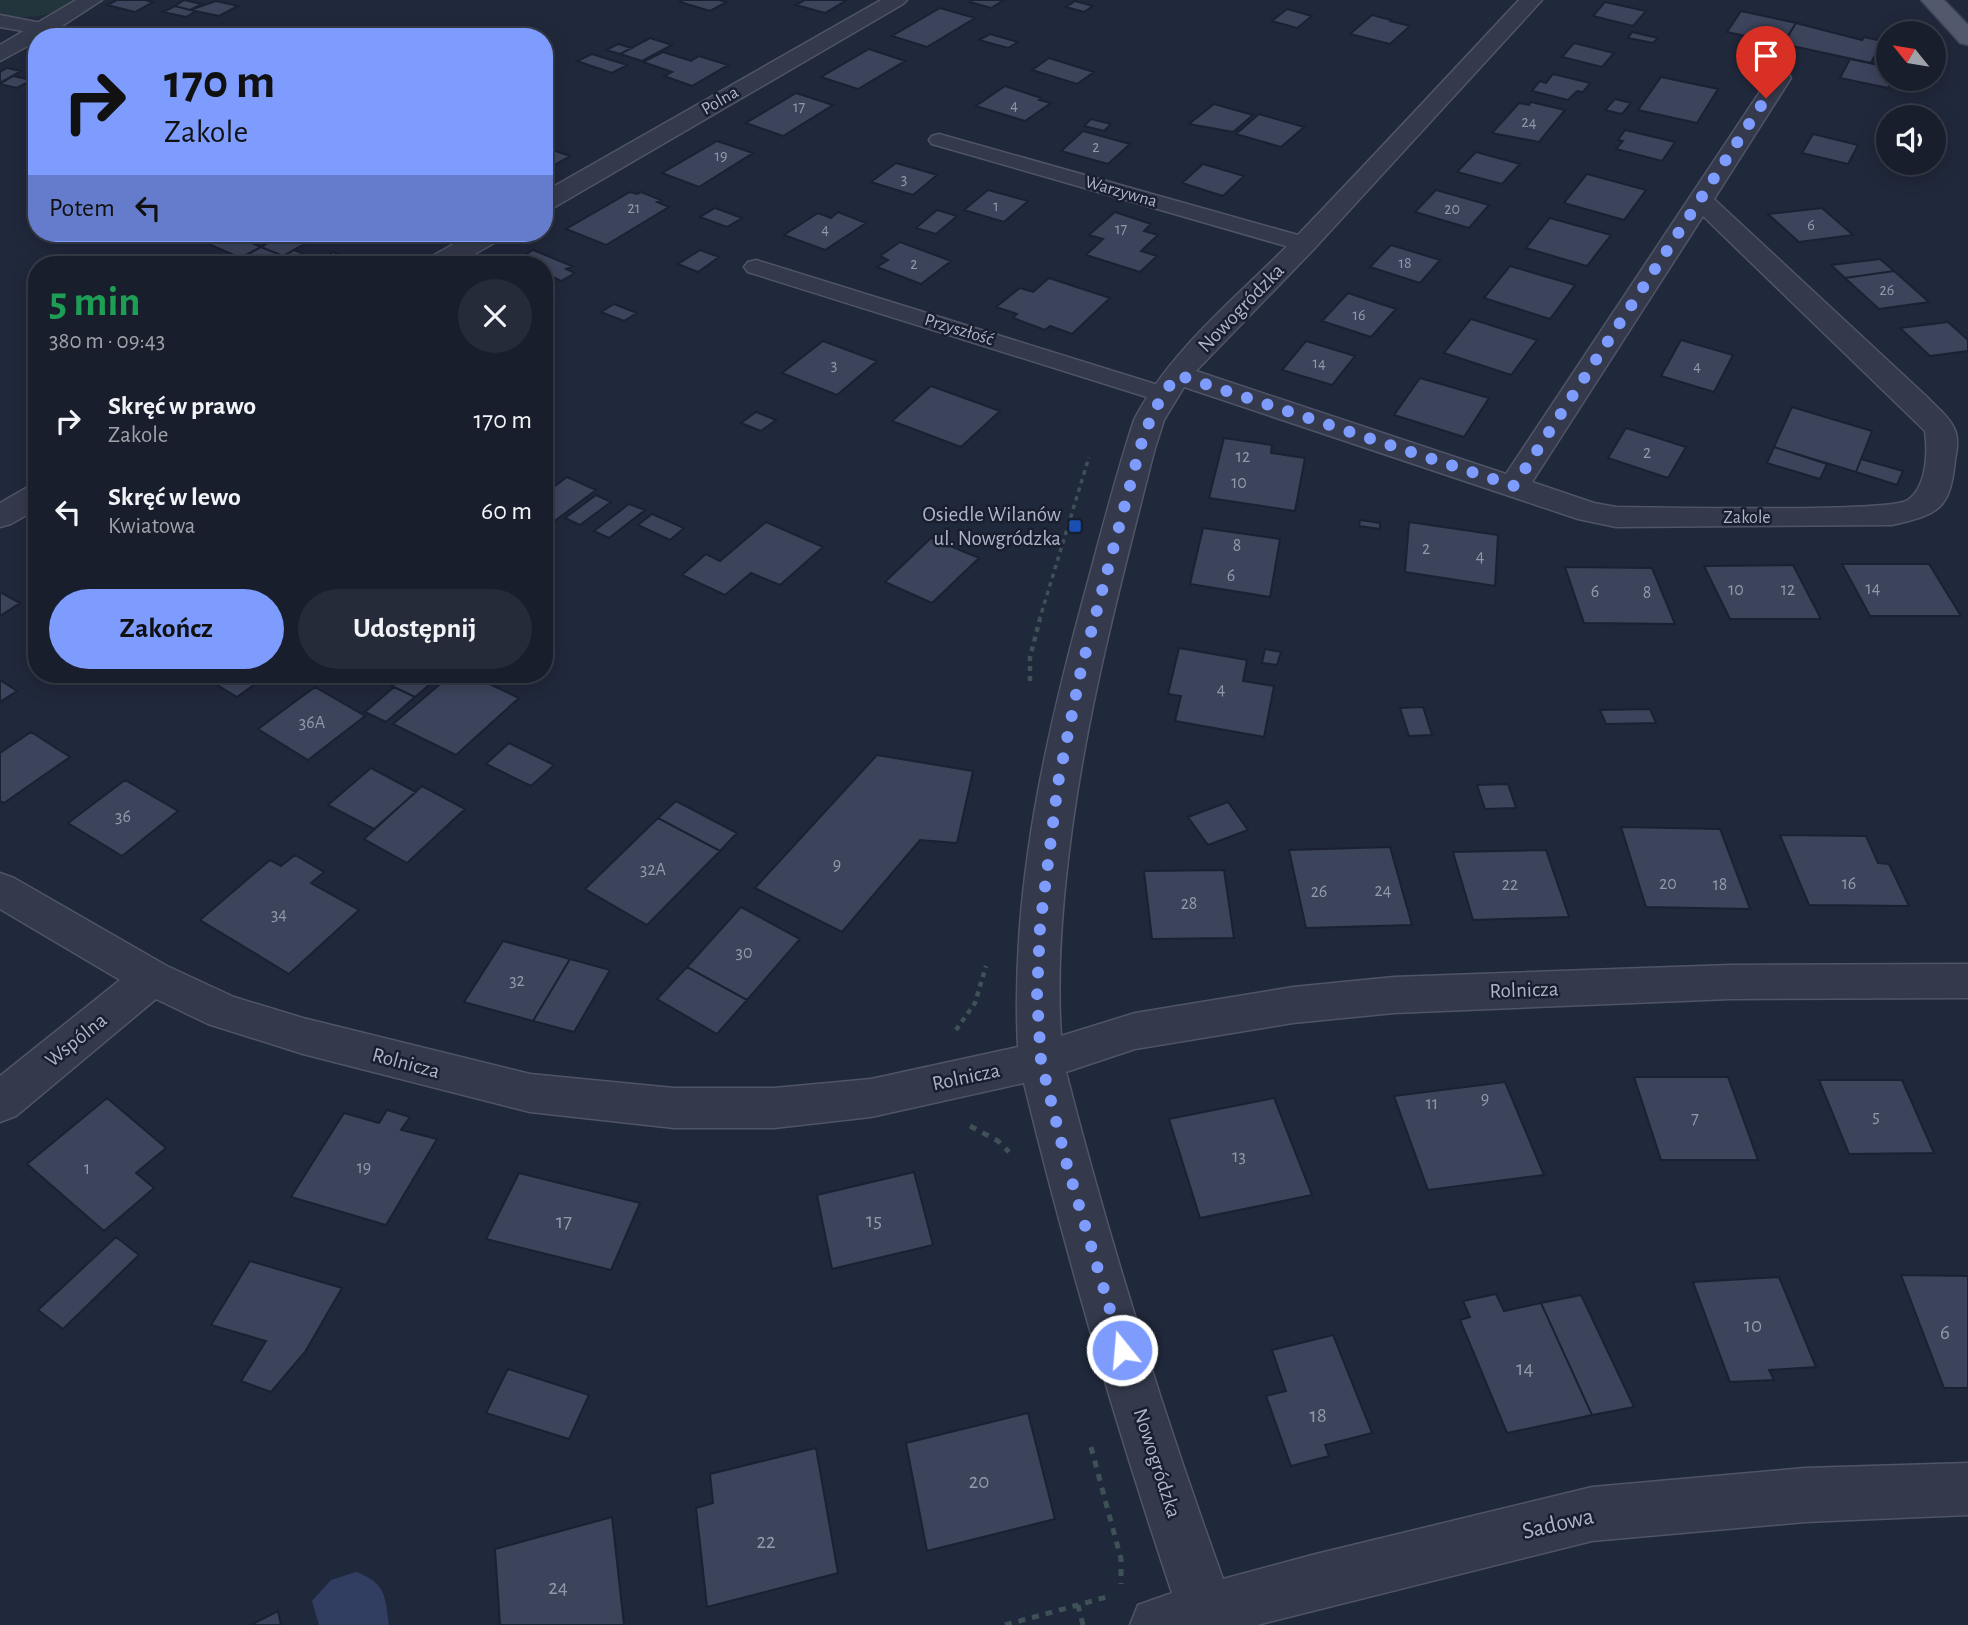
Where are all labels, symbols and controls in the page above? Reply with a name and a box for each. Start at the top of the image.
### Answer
north arrow [1876,21,1946,91]
map controls [1876,21,1946,175]
pin [1736,26,1796,98]
icon: arrive [1747,37,1785,75]
icon: right [49,56,140,147]
text: 170 m [164,58,275,107]
street label: Polna [698,83,742,119]
house number: 4 [1010,97,1018,113]
house number: 17 [793,99,805,115]
button: sound [1876,105,1946,175]
house number: 24 [1522,114,1537,130]
text: Zakole [164,116,248,148]
house number: 2 [1092,139,1100,155]
house number: 19 [714,148,728,164]
house number: 3 [901,171,907,187]
street label: Warzywna [1083,173,1159,211]
icon: left [129,189,167,227]
text: Potem [49,195,115,221]
house number: 1 [993,198,999,214]
house number: 21 [628,200,640,216]
house number: 20 [1444,201,1460,217]
house number: 6 [1807,217,1815,233]
house number: 4 [821,221,829,237]
house number: 17 [1115,221,1127,237]
house number: 18 [1398,255,1412,271]
house number: 2 [910,256,918,272]
street label: Nowogródzka [1194,260,1288,356]
button: close [458,279,532,353]
text: 5 min [49,281,141,323]
house number: 26 [1880,282,1894,298]
house number: 16 [1352,307,1366,323]
street label: Przyszłość [922,311,996,349]
text: 380 m · 09:43 [49,330,165,353]
house number: 14 [1312,355,1326,371]
house number: 3 [831,357,837,373]
house number: 4 [1693,358,1701,374]
text: Skręć w prawo [108,393,256,419]
icon: right [49,402,87,440]
text: 170 m [473,407,532,433]
text: Zakole [108,424,168,447]
house number: 2 [1643,444,1651,462]
house number: 12 [1236,448,1250,466]
house number: 10 [1231,474,1247,492]
text: Skręć w lewo [108,484,241,510]
icon: left [49,493,87,531]
text: 60 m [481,498,532,524]
place label: Osiedle Wilanów ul. Nowgródzka [922,504,1061,549]
street label: Zakole [1723,509,1771,527]
text: Kwiatowa [108,515,195,538]
marker: Osiedle Wilanów ul. Nowgródzka [1067,518,1083,534]
house number: 8 [1233,537,1241,555]
house number: 2 [1422,540,1430,558]
house number: 4 [1476,548,1485,566]
house number: 6 [1227,567,1235,585]
house number: 14 [1866,580,1881,598]
house number: 10 [1728,581,1744,599]
house number: 12 [1781,581,1795,599]
house number: 6 [1591,583,1599,601]
house number: 8 [1643,584,1651,602]
button: Zakończ [49,589,284,669]
button: Udostępnij [298,589,532,669]
house number: 4 [1217,681,1226,699]
house number: 36A [299,714,326,732]
house number: 36 [115,808,131,826]
house number: 9 [833,856,841,874]
house number: 32A [640,861,667,879]
house number: 20 [1659,875,1677,893]
house number: 16 [1842,875,1856,893]
house number: 22 [1502,876,1518,894]
house number: 18 [1713,876,1727,894]
house number: 24 [1375,882,1392,900]
house number: 26 [1311,883,1327,901]
house number: 28 [1181,895,1197,913]
house number: 34 [271,906,287,924]
house number: 30 [736,944,752,962]
house number: 32 [509,972,525,990]
street label: Rolnicza [1489,978,1559,1002]
street label: Wspólna [41,1009,111,1071]
street label: Rolnicza [370,1044,442,1082]
street label: Rolnicza [930,1060,1002,1094]
house number: 9 [1481,1090,1489,1108]
house number: 11 [1426,1095,1438,1113]
house number: 5 [1872,1108,1880,1126]
house number: 7 [1691,1110,1699,1128]
house number: 13 [1232,1148,1246,1166]
house number: 19 [357,1159,371,1177]
house number: 1 [84,1160,90,1178]
house number: 15 [866,1210,882,1231]
house number: 17 [556,1211,572,1232]
position arrow [1085,1313,1159,1387]
house number: 10 [1744,1315,1762,1336]
house number: 6 [1940,1322,1950,1343]
house number: 14 [1516,1358,1534,1379]
house number: 18 [1309,1405,1327,1426]
street label: Nowogródzka [1129,1406,1185,1521]
house number: 20 [969,1471,989,1492]
street label: Sadowa [1520,1504,1596,1544]
house number: 22 [756,1531,776,1552]
house number: 24 [548,1577,568,1598]

